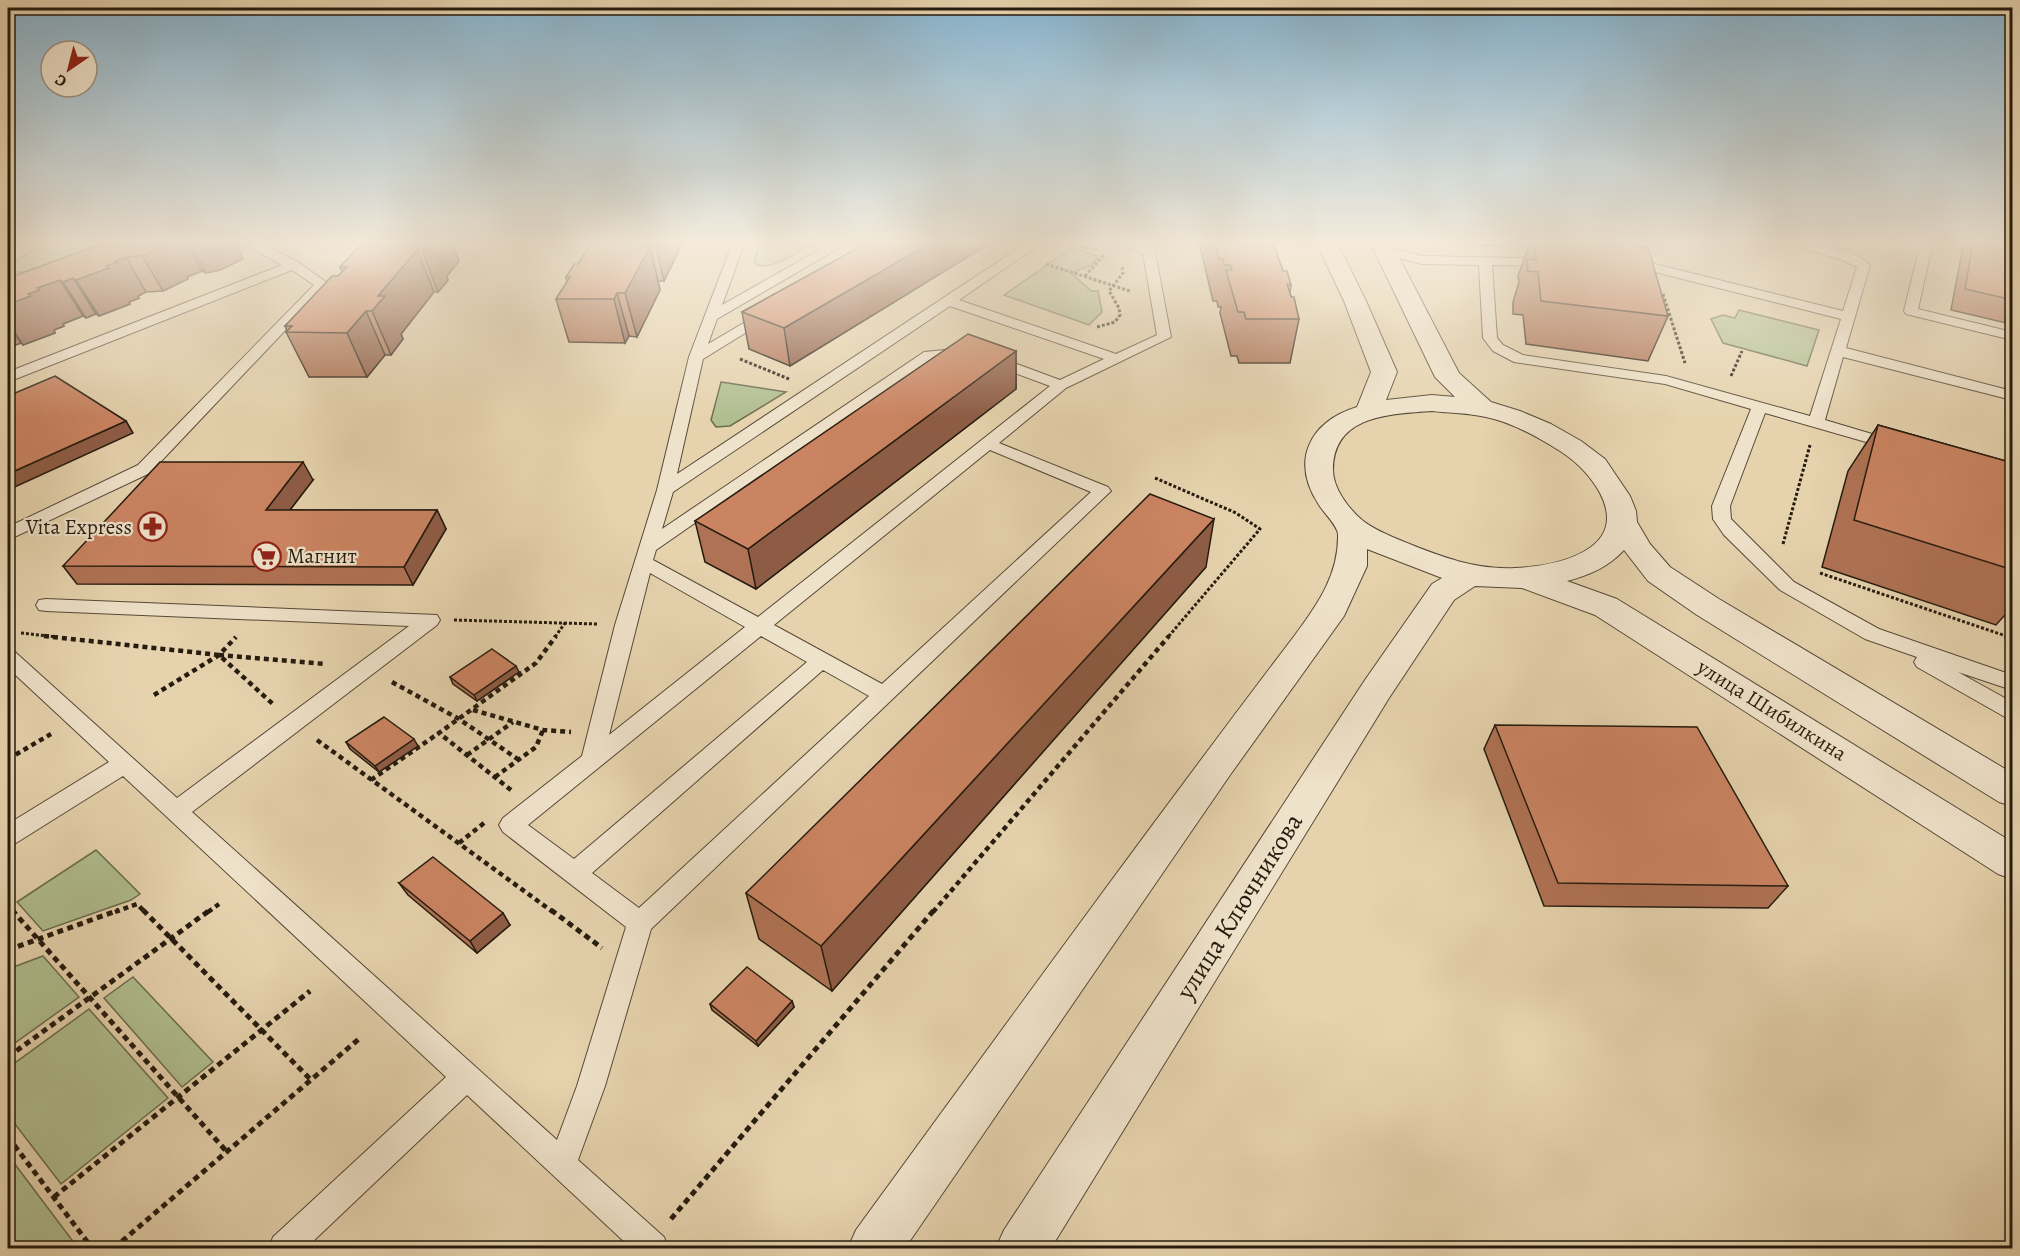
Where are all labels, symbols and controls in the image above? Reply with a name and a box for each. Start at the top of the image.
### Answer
north arrow [39,39,99,99]
text: С [51,69,71,92]
pharmacy icon: Vita Express [137,511,169,543]
place label: Vita Express [25,513,132,541]
supermarket icon: Магнит [250,540,282,572]
place label: Магнит [287,542,357,570]
street label: улица Шибилкина [1691,652,1852,767]
street label: улица Ключникова [1168,807,1311,1007]

